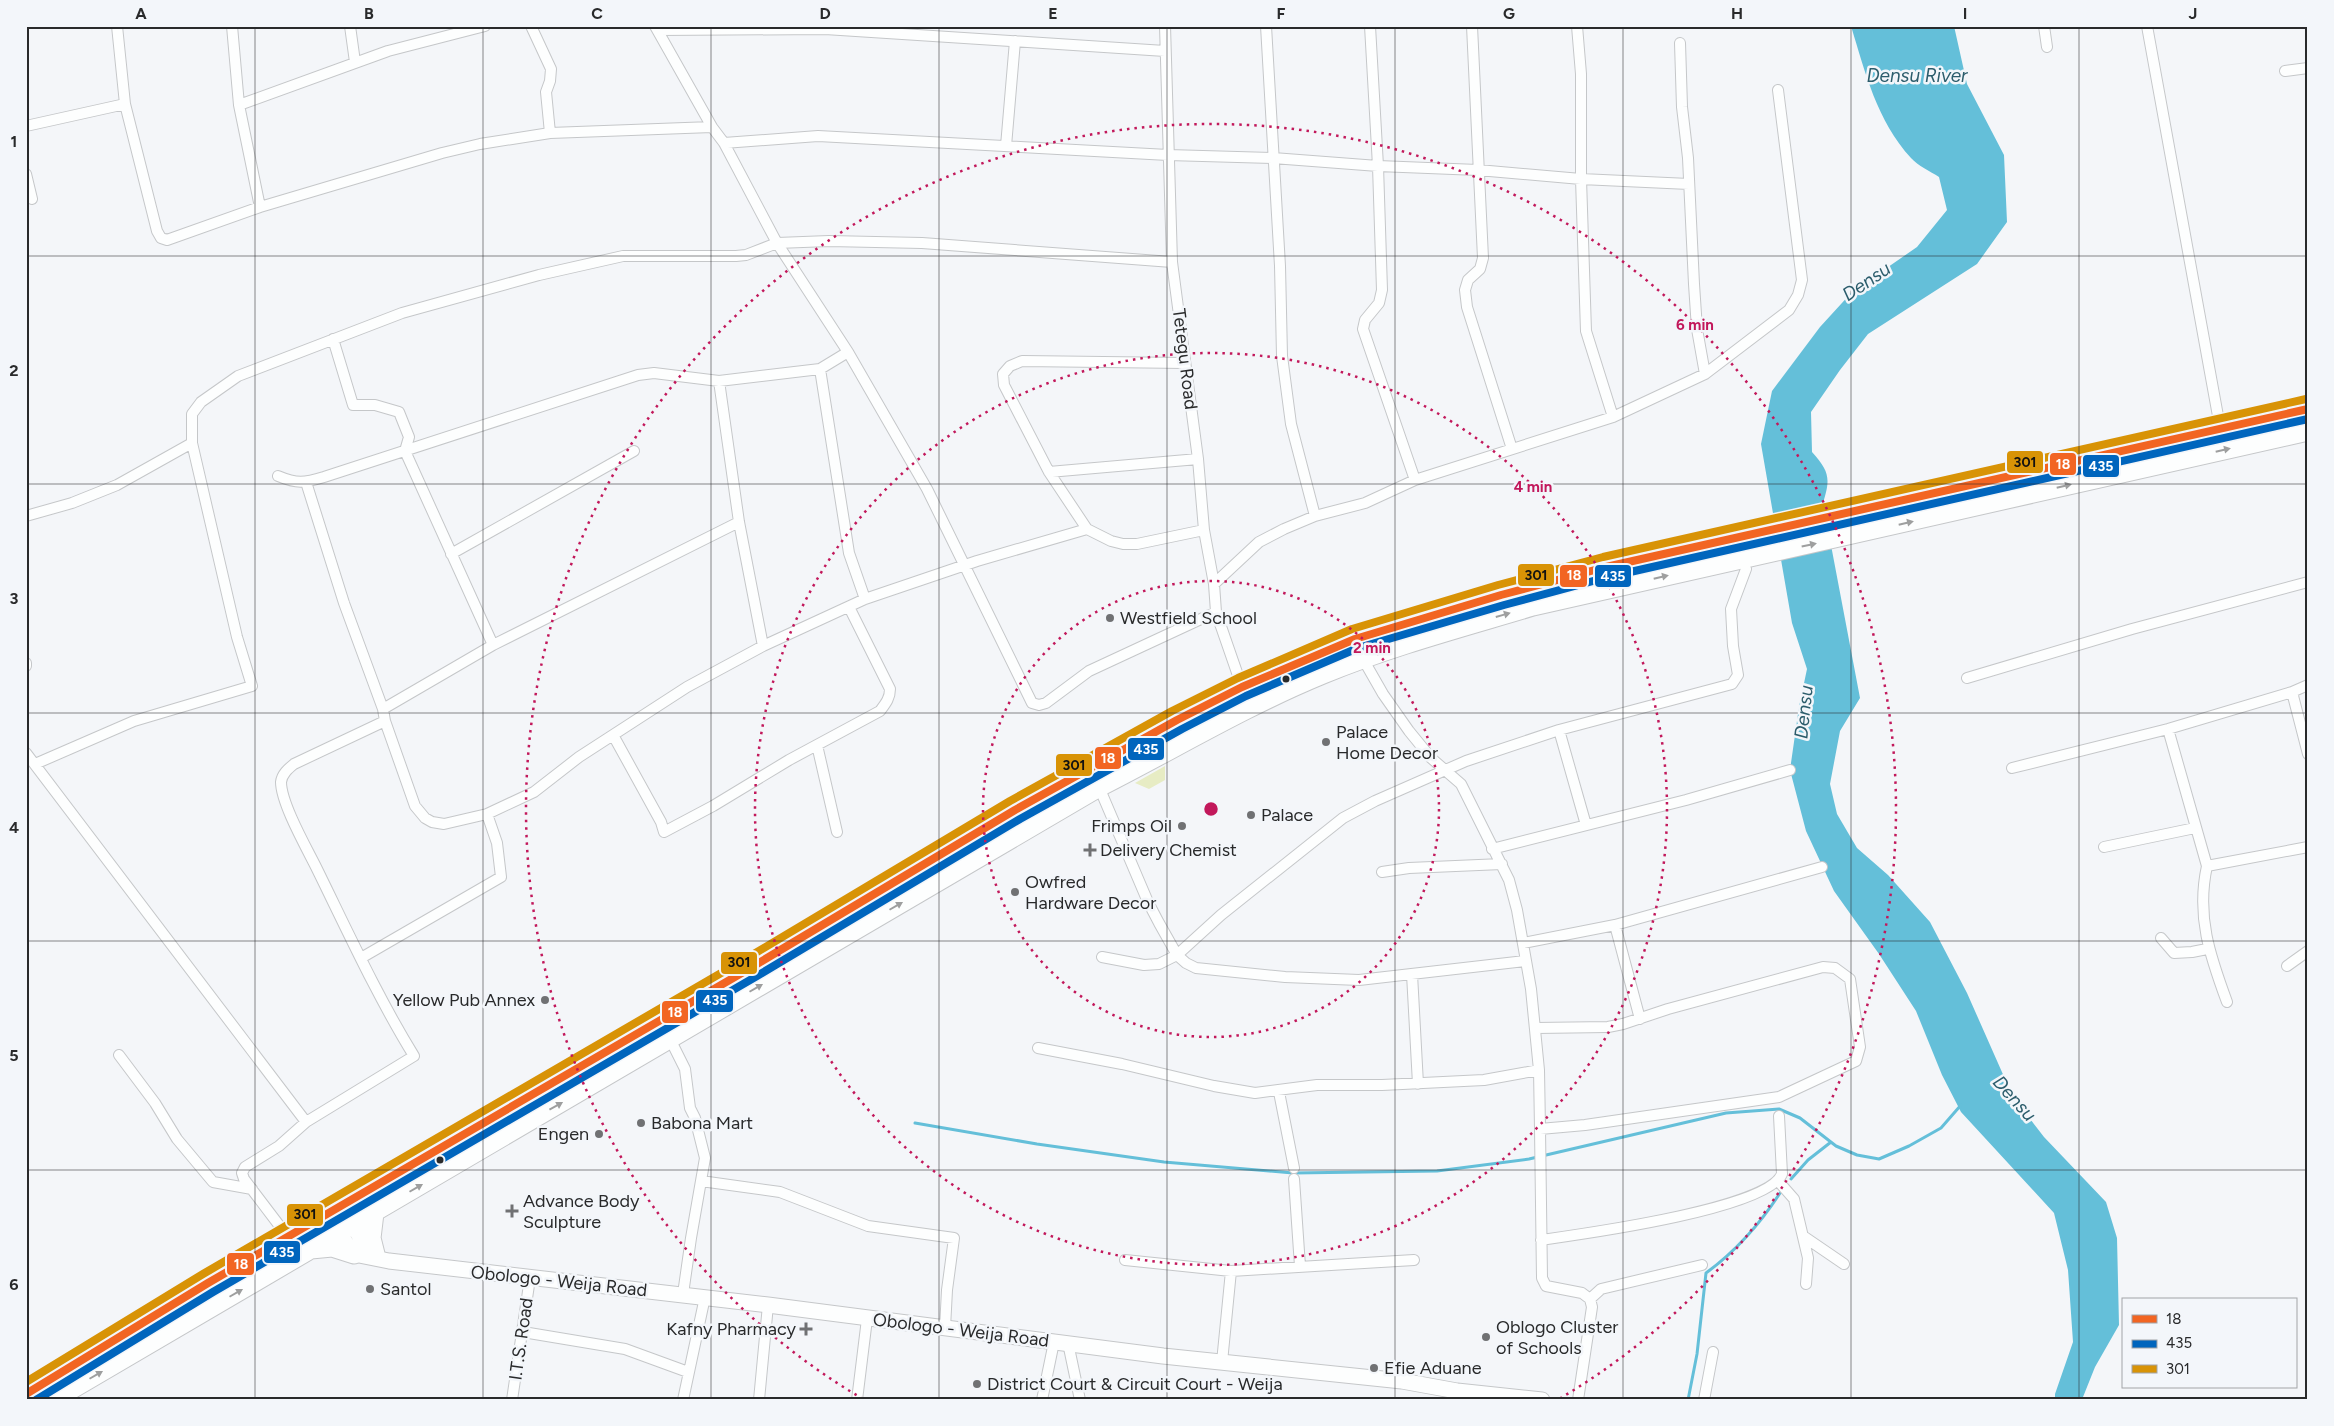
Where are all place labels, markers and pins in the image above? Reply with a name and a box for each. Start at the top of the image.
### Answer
place label: Westfield School [1120,607,1257,629]
marker: Westfield School [1104,612,1116,624]
unlabelled marker [1281,674,1291,684]
place label: Palace Home Decor [1336,721,1438,764]
marker: Palace Home Decor [1320,736,1332,748]
centre of rings [1202,800,1220,818]
place label: Palace [1261,804,1313,826]
marker: Palace [1245,809,1257,821]
place label: Frimps Oil [1091,815,1172,837]
marker: Frimps Oil [1176,820,1188,832]
place label: Delivery Chemist [1100,839,1237,861]
marker: Delivery Chemist [1084,844,1096,856]
place label: Owfred Hardware Decor [1025,871,1156,914]
marker: Owfred Hardware Decor [1009,886,1021,898]
place label: Yellow Pub Annex [393,989,535,1011]
marker: Yellow Pub Annex [539,994,551,1006]
place label: Babona Mart [651,1112,753,1134]
marker: Babona Mart [635,1117,647,1129]
place label: Engen [538,1123,589,1145]
marker: Engen [593,1128,605,1140]
unlabelled marker [435,1155,445,1165]
place label: Advance Body Sculpture [523,1190,640,1233]
marker: Advance Body Sculpture [505,1204,519,1218]
place label: Santol [380,1278,431,1300]
marker: Santol [364,1283,376,1295]
place label: Oblogo Cluster of Schools [1496,1316,1618,1359]
place label: Kafny Pharmacy [666,1318,797,1340]
marker: Kafny Pharmacy [800,1323,812,1335]
marker: Oblogo Cluster of Schools [1480,1331,1492,1343]
place label: Efie Aduane [1384,1357,1482,1379]
marker: Efie Aduane [1368,1362,1380,1374]
place label: District Court & Circuit Court - Weija [987,1373,1283,1395]
marker: District Court & Circuit Court - Weija [971,1378,983,1390]

